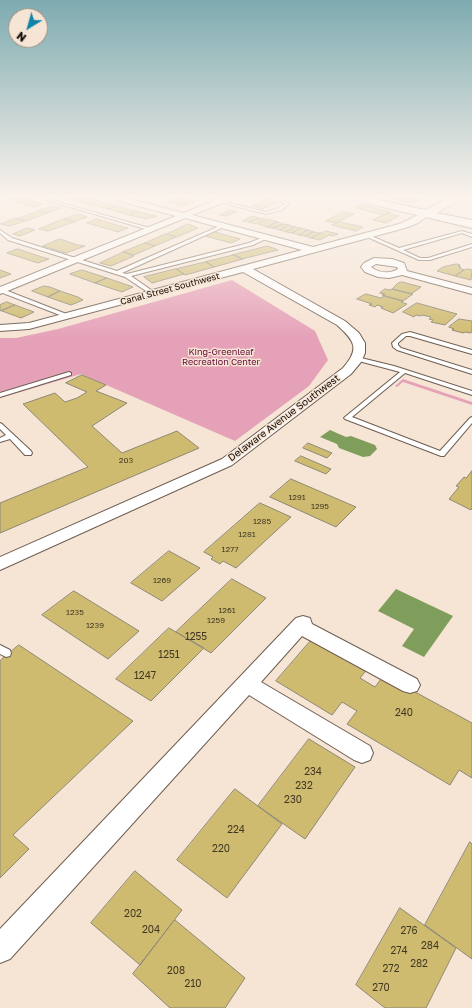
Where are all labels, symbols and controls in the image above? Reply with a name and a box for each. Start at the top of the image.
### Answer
north arrow [8,8,48,48]
text: N [14,29,28,45]
street label: Canal Street Southwest [119,271,221,307]
park label: King-Greenleaf Recreation Center [182,347,260,368]
street label: Delaware Avenue Southwest [226,372,342,464]
house number: 203 [119,455,133,465]
house number: 1291 [288,492,306,502]
house number: 1295 [311,501,329,511]
house number: 1285 [253,516,271,526]
house number: 1281 [238,529,256,539]
house number: 1277 [222,544,238,554]
house number: 1269 [153,575,171,585]
house number: 1261 [218,605,236,615]
house number: 1235 [66,607,84,617]
house number: 1259 [207,615,225,625]
house number: 1239 [86,620,104,630]
house number: 1255 [185,631,207,643]
house number: 1251 [158,649,180,661]
house number: 1247 [134,670,156,682]
house number: 240 [395,707,413,719]
house number: 234 [304,766,322,778]
house number: 232 [295,780,313,792]
house number: 230 [284,794,302,806]
house number: 224 [227,824,245,836]
house number: 220 [212,843,230,855]
house number: 202 [124,908,142,920]
house number: 204 [142,924,160,936]
house number: 276 [400,925,418,937]
house number: 284 [421,940,439,952]
house number: 274 [390,945,408,957]
house number: 282 [410,958,428,970]
house number: 272 [383,963,399,975]
house number: 208 [167,965,185,977]
house number: 210 [185,978,201,990]
house number: 270 [372,982,390,994]

